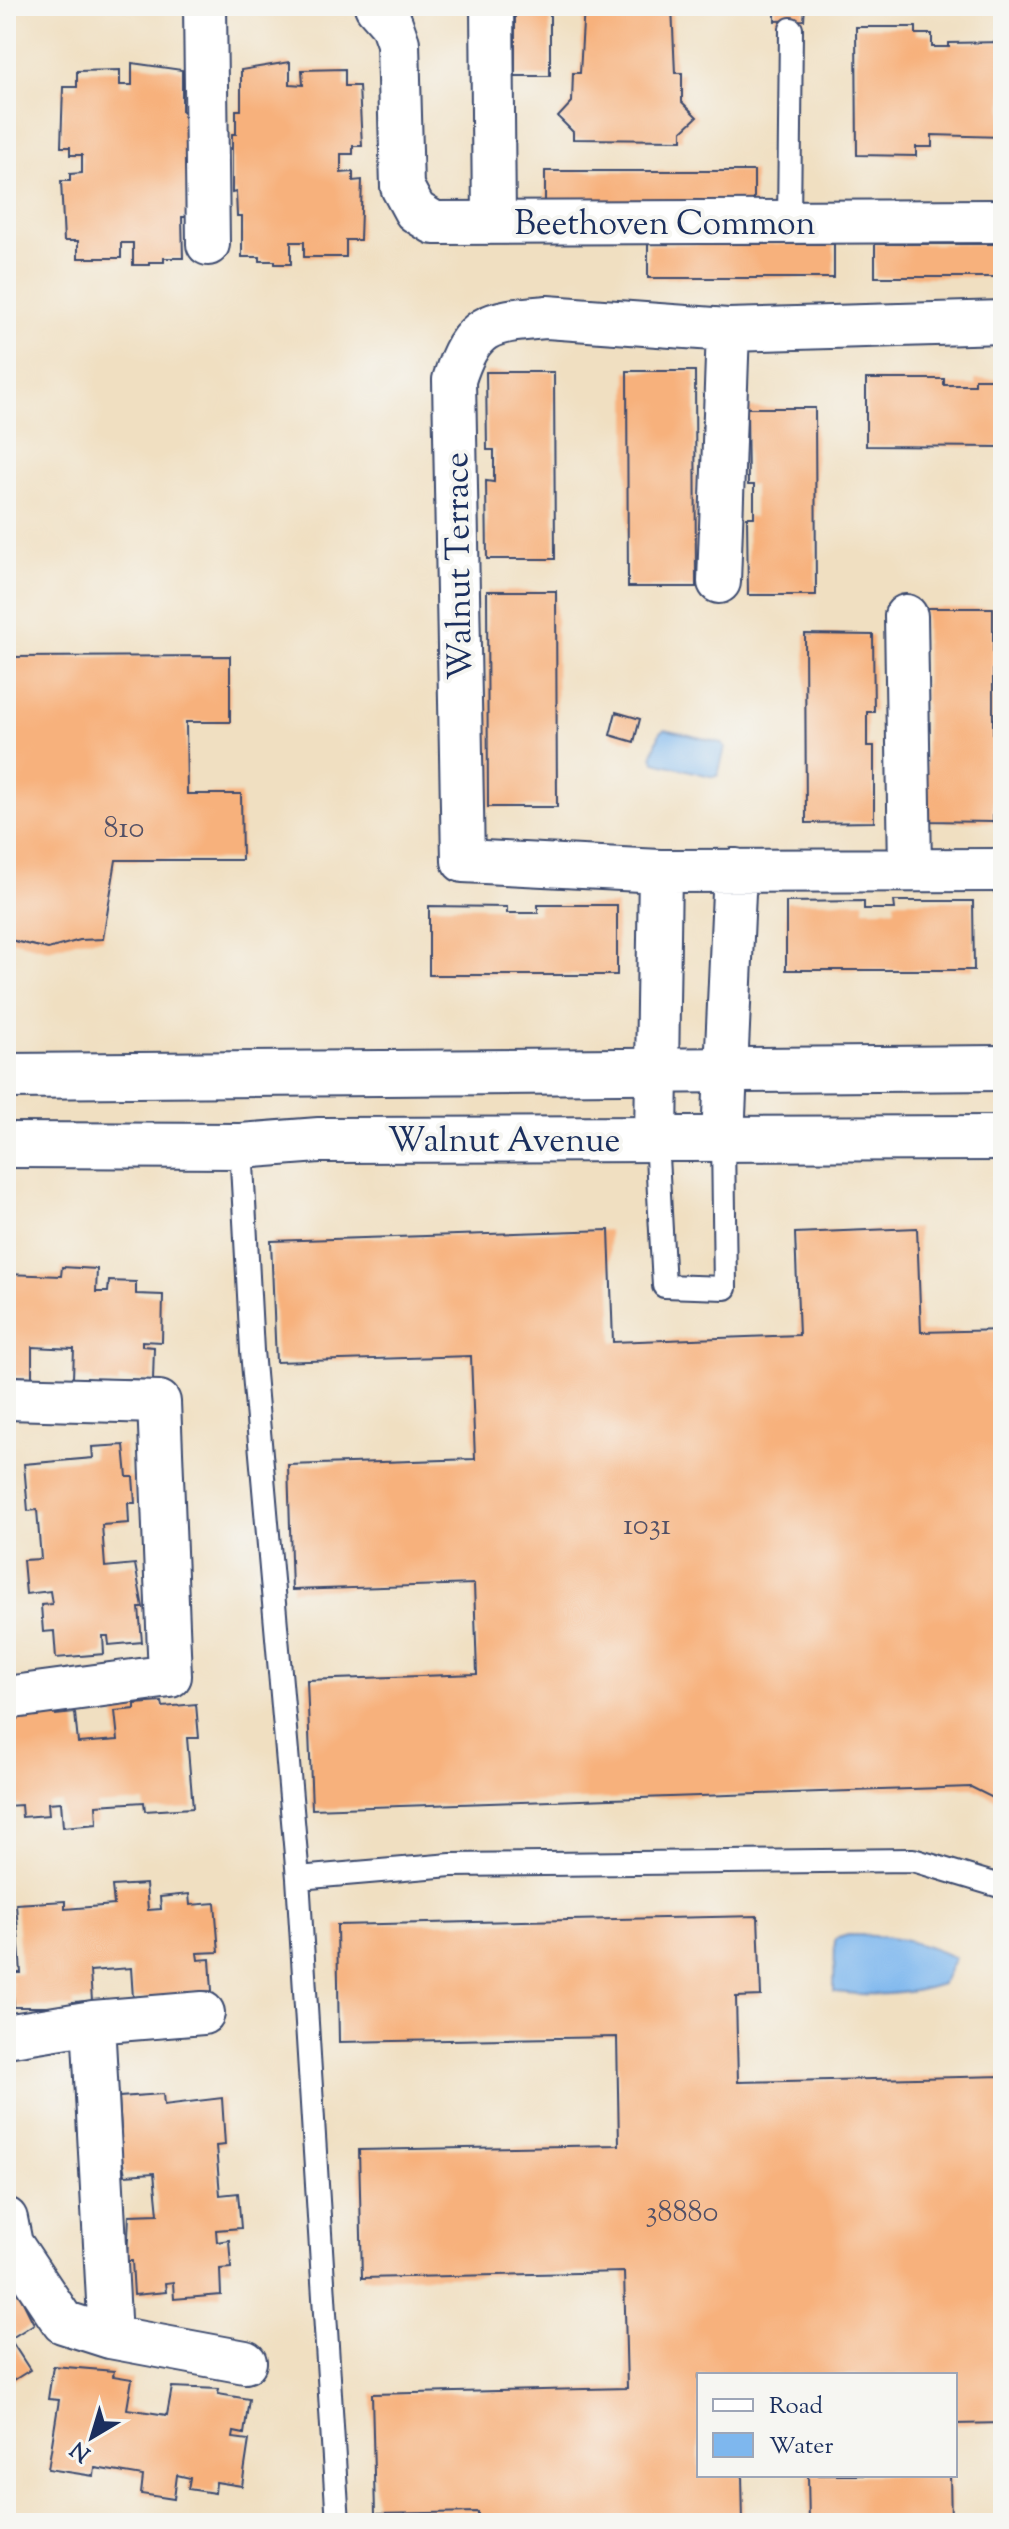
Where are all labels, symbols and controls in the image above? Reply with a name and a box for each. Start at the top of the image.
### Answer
street label: Beethoven Common [514,201,816,250]
street label: Walnut Terrace [434,452,487,680]
house number: 810 [104,808,144,851]
street label: Walnut Avenue [388,1118,620,1167]
house number: 1031 [623,1505,671,1548]
house number: 38880 [646,2192,719,2235]
legend [697,2373,957,2477]
text: Road [769,2390,823,2424]
north arrow [52,2397,132,2477]
text: Water [769,2430,833,2464]
text: N [64,2432,98,2468]

